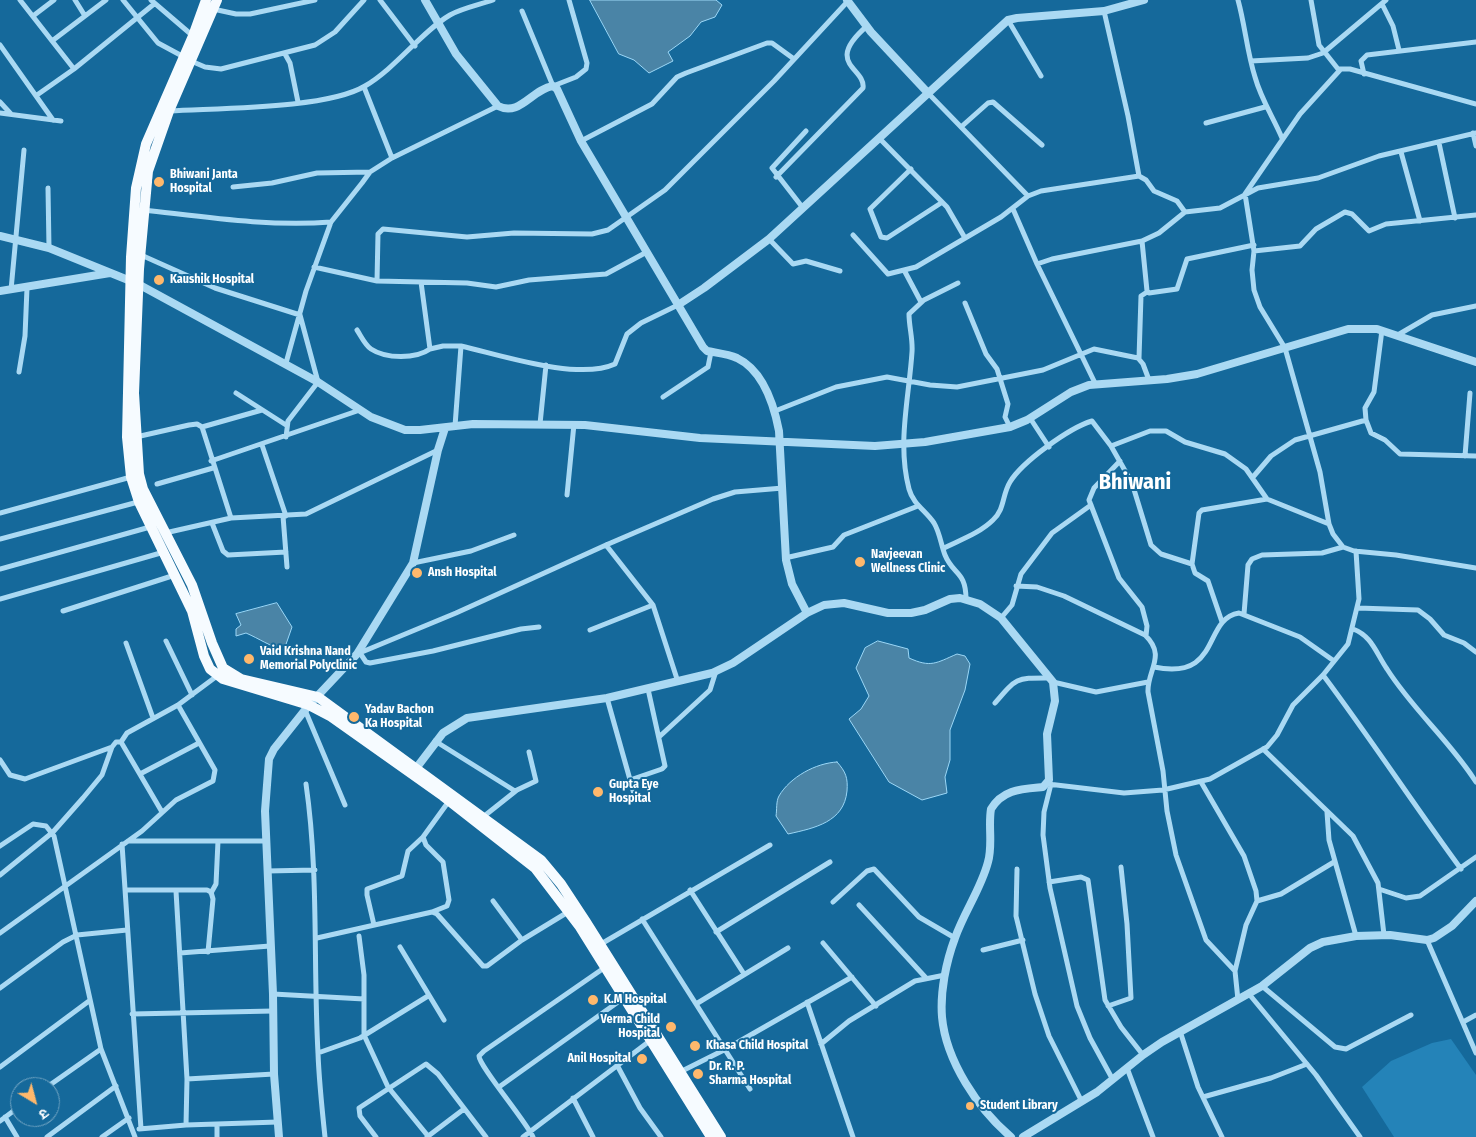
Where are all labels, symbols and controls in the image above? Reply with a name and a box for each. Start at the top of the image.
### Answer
place label: Bhiwani Janta Hospital [170,168,238,196]
marker: Bhiwani Janta Hospital [152,175,166,189]
marker: Kaushik Hospital [152,273,166,287]
place label: Kaushik Hospital [170,273,254,287]
district label: Bhiwani [1099,470,1171,496]
place label: Navjeevan Wellness Clinic [871,548,945,576]
marker: Navjeevan Wellness Clinic [853,555,867,569]
marker: Ansh Hospital [410,566,424,580]
place label: Ansh Hospital [428,566,497,580]
place label: Vaid Krishna Nand Memorial Polyclinic [260,645,357,673]
marker: Vaid Krishna Nand Memorial Polyclinic [242,652,256,666]
place label: Yadav Bachon Ka Hospital [365,703,434,731]
marker: Yadav Bachon Ka Hospital [347,710,361,724]
place label: Gupta Eye Hospital [609,778,659,806]
marker: Gupta Eye Hospital [591,785,605,799]
marker: K.M Hospital [586,993,600,1007]
place label: K.M Hospital [604,993,667,1007]
place label: Verma Child Hospital [601,1013,660,1041]
marker: Verma Child Hospital [664,1020,678,1034]
marker: Khasa Child Hospital [688,1039,702,1053]
place label: Khasa Child Hospital [706,1039,808,1053]
place label: Anil Hospital [568,1052,631,1066]
marker: Anil Hospital [635,1052,649,1066]
place label: Dr. R. P. Sharma Hospital [709,1060,791,1088]
marker: Dr. R. P. Sharma Hospital [691,1067,705,1081]
north arrow [10,1077,60,1127]
place label: Student Library [980,1099,1058,1113]
marker: Student Library [964,1100,976,1112]
text: उ [35,1104,52,1123]

